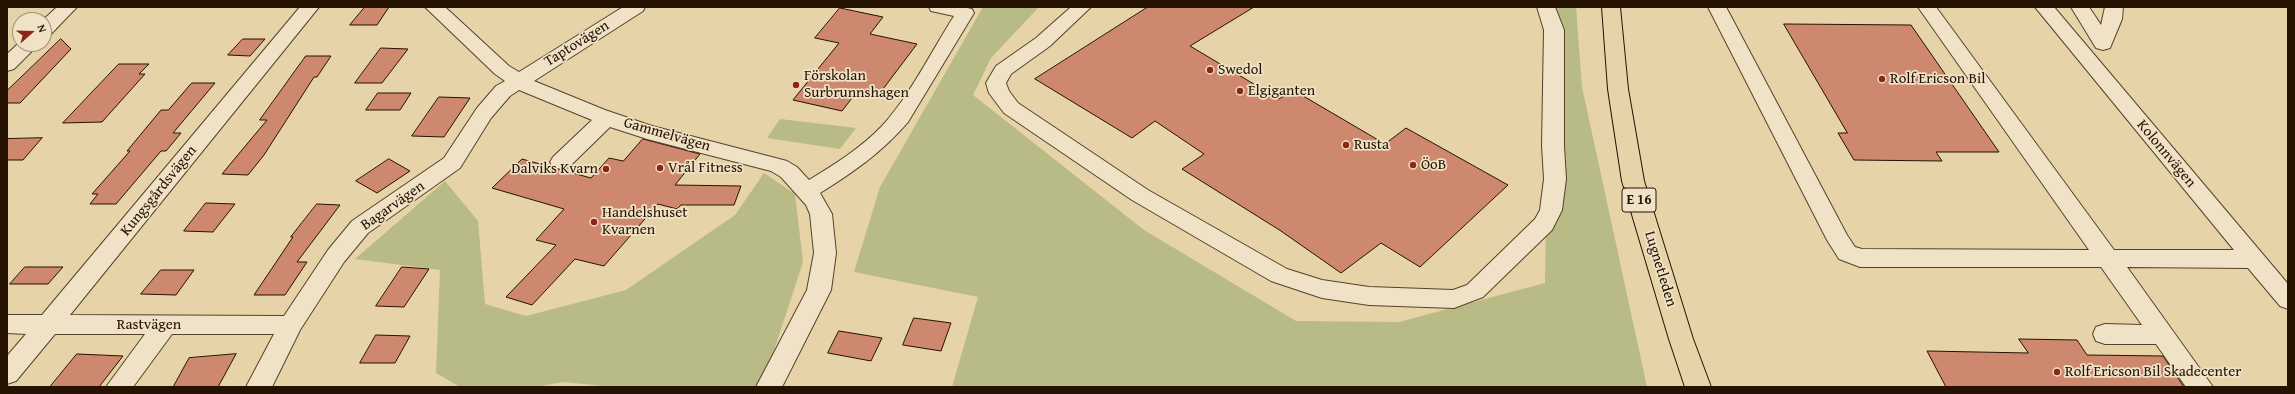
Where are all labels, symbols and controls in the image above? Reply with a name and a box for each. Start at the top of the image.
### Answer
north arrow [12,12,52,52]
street label: Taptovägen [541,17,613,71]
text: N [34,22,51,34]
place label: Swedol [1218,61,1263,79]
marker: Swedol [1205,65,1215,75]
place label: Förskolan Surbrunnshagen [804,67,909,102]
place label: Rolf Ericson Bil [1890,70,1986,88]
marker: Rolf Ericson Bil [1877,74,1887,84]
marker: Förskolan Surbrunnshagen [791,80,801,90]
place label: Elgiganten [1248,82,1315,100]
marker: Elgiganten [1235,86,1245,96]
street label: Gammelvägen [622,114,712,156]
street label: Kolonnvägen [2133,117,2199,191]
place label: Rusta [1354,136,1389,154]
marker: Rusta [1341,140,1351,150]
street label: Kungsgårdsvägen [117,142,201,240]
place label: ÖoB [1421,156,1446,174]
place label: Vrål Fitness [668,159,743,177]
place label: Dalviks Kvarn [511,160,598,178]
marker: ÖoB [1408,160,1418,170]
marker: Vrål Fitness [655,163,665,173]
marker: Dalviks Kvarn [601,164,611,174]
street label: Bagarvägen [358,177,428,235]
road number: E 16 [1622,188,1656,212]
place label: Handelshuset Kvarnen [602,204,688,239]
marker: Handelshuset Kvarnen [589,217,599,227]
street label: Lugnetleden [1640,229,1680,309]
street label: Rastvägen [117,316,181,334]
place label: Rolf Ericson Bil Skadecenter [2065,363,2242,381]
marker: Rolf Ericson Bil Skadecenter [2052,367,2062,377]

